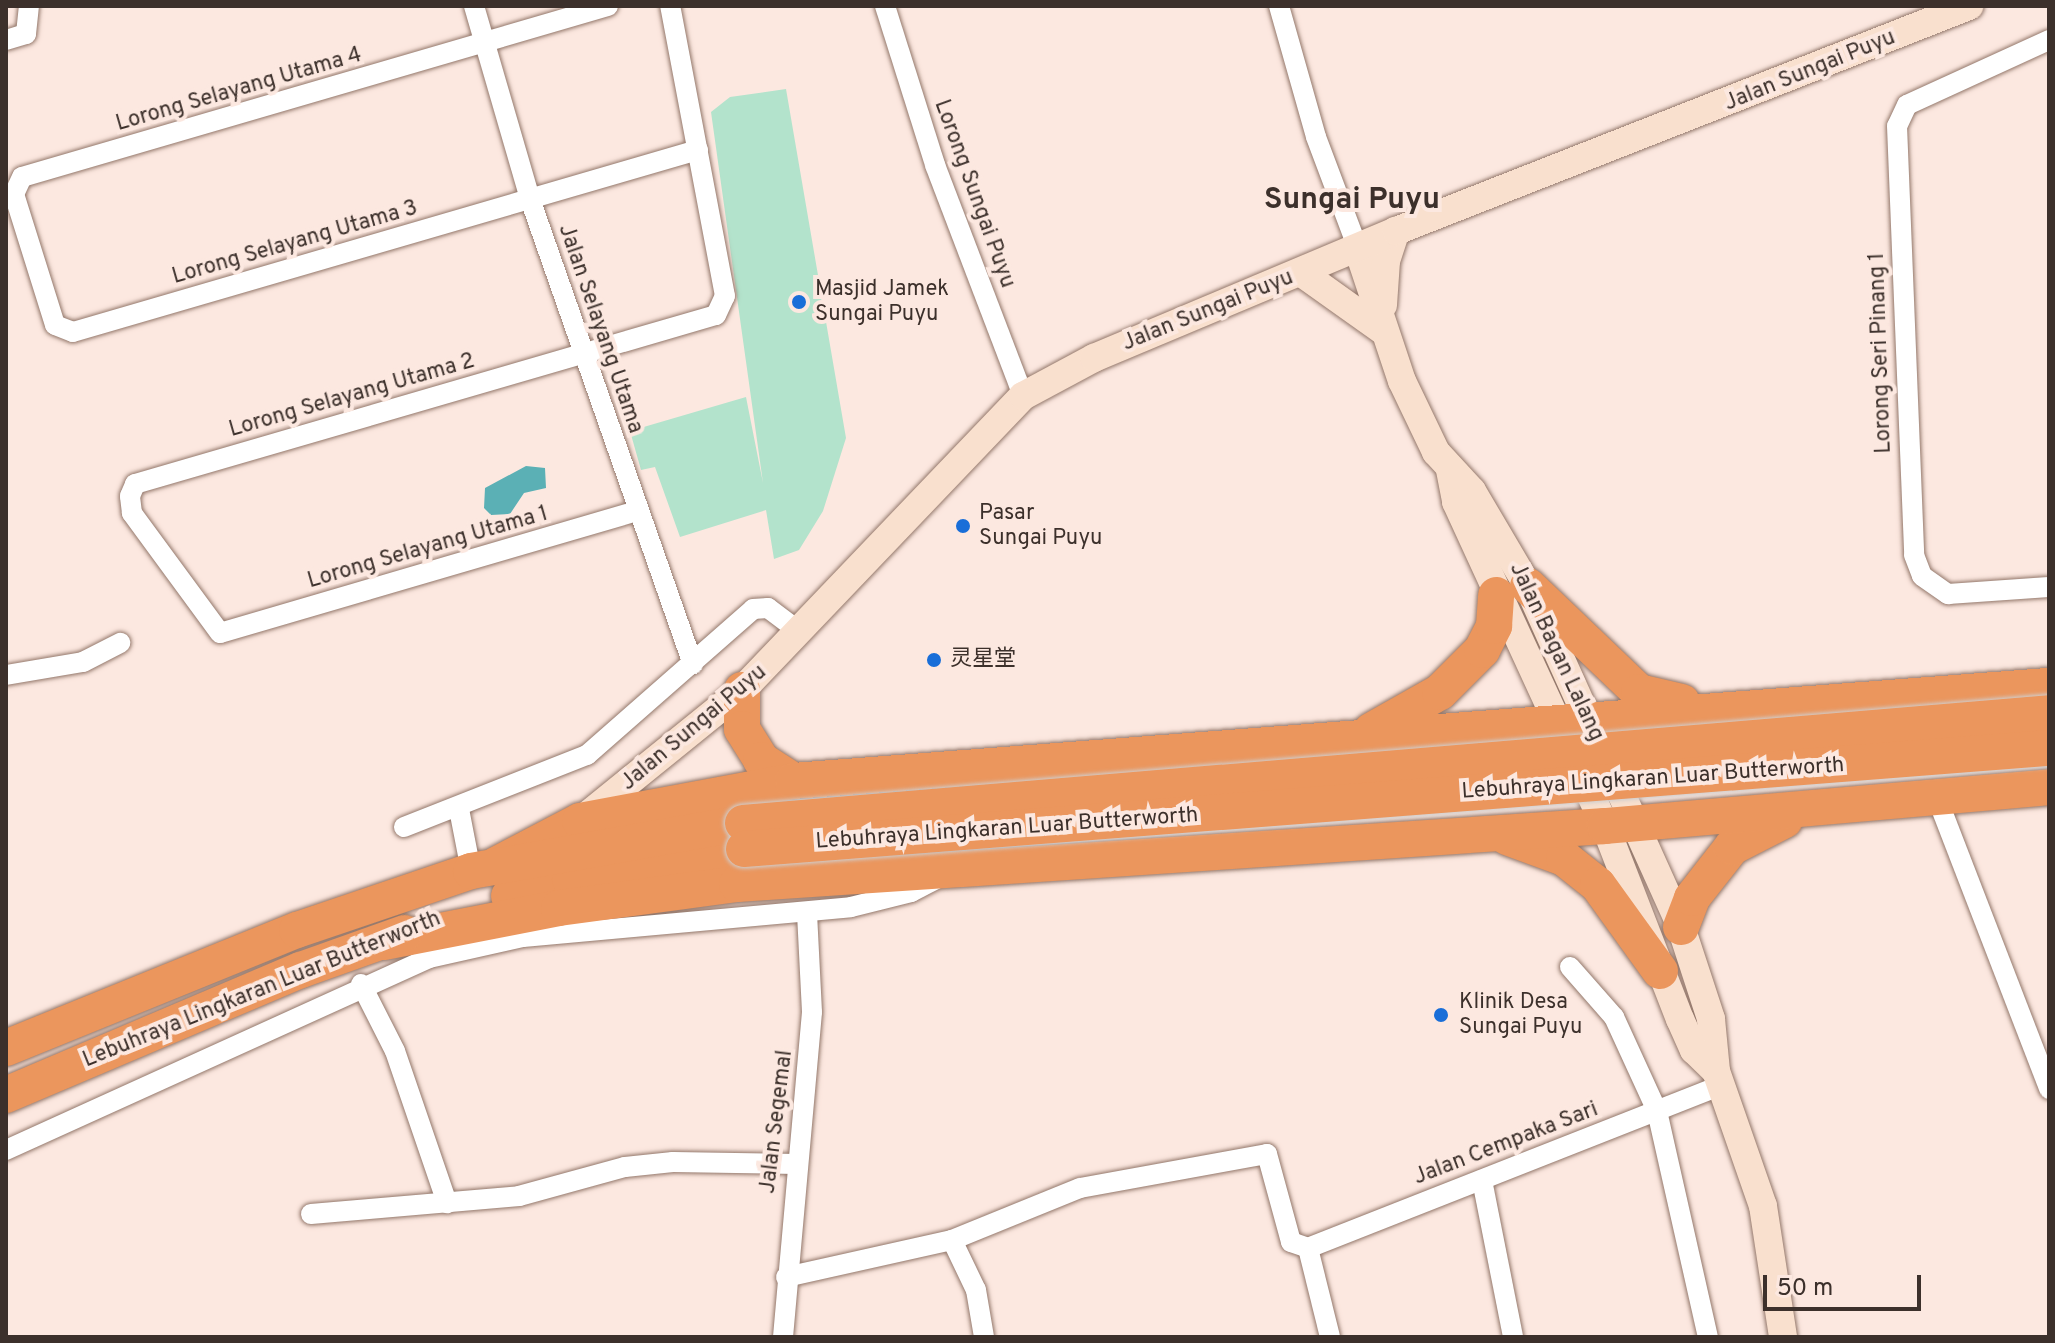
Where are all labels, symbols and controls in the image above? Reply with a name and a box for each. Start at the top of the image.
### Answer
street label: Jalan Sungai Puyu [1721,25,1899,117]
street label: Lorong Selayang Utama 4 [113,42,365,138]
street label: Lorong Sungai Puyu [928,96,1020,292]
district label: Sungai Puyu [1264,183,1440,219]
street label: Lorong Selayang Utama 3 [169,195,421,291]
street label: Jalan Selayang Utama [552,221,648,437]
street label: Lorong Seri Pinang 1 [1864,252,1898,454]
street label: Jalan Sungai Puyu [1119,265,1297,357]
place label: Masjid Jamek Sungai Puyu [815,276,949,328]
marker: Masjid Jamek Sungai Puyu [790,293,808,311]
street label: Lorong Selayang Utama 2 [226,348,478,444]
place label: Pasar Sungai Puyu [979,500,1102,552]
street label: Lorong Selayang Utama 1 [305,501,551,595]
marker: Pasar Sungai Puyu [954,517,972,535]
street label: Jalan Bagan Lalang [1503,559,1609,745]
place label: 灵星堂 [950,647,1016,673]
marker: 灵星堂 [925,651,943,669]
street label: Jalan Sungai Puyu [616,659,772,797]
street label: Lebuhraya Lingkaran Luar Butterworth [1461,752,1845,806]
street label: Lebuhraya Lingkaran Luar Butterworth [815,802,1199,856]
street label: Lebuhraya Lingkaran Luar Butterworth [79,906,445,1074]
place label: Klinik Desa Sungai Puyu [1459,989,1582,1040]
marker: Klinik Desa Sungai Puyu [1430,1004,1452,1026]
street label: Jalan Segemal [755,1049,799,1195]
street label: Jalan Cempaka Sari [1410,1097,1602,1191]
scale bar [1767,1259,1925,1309]
text: 50 m [1777,1274,1833,1304]

